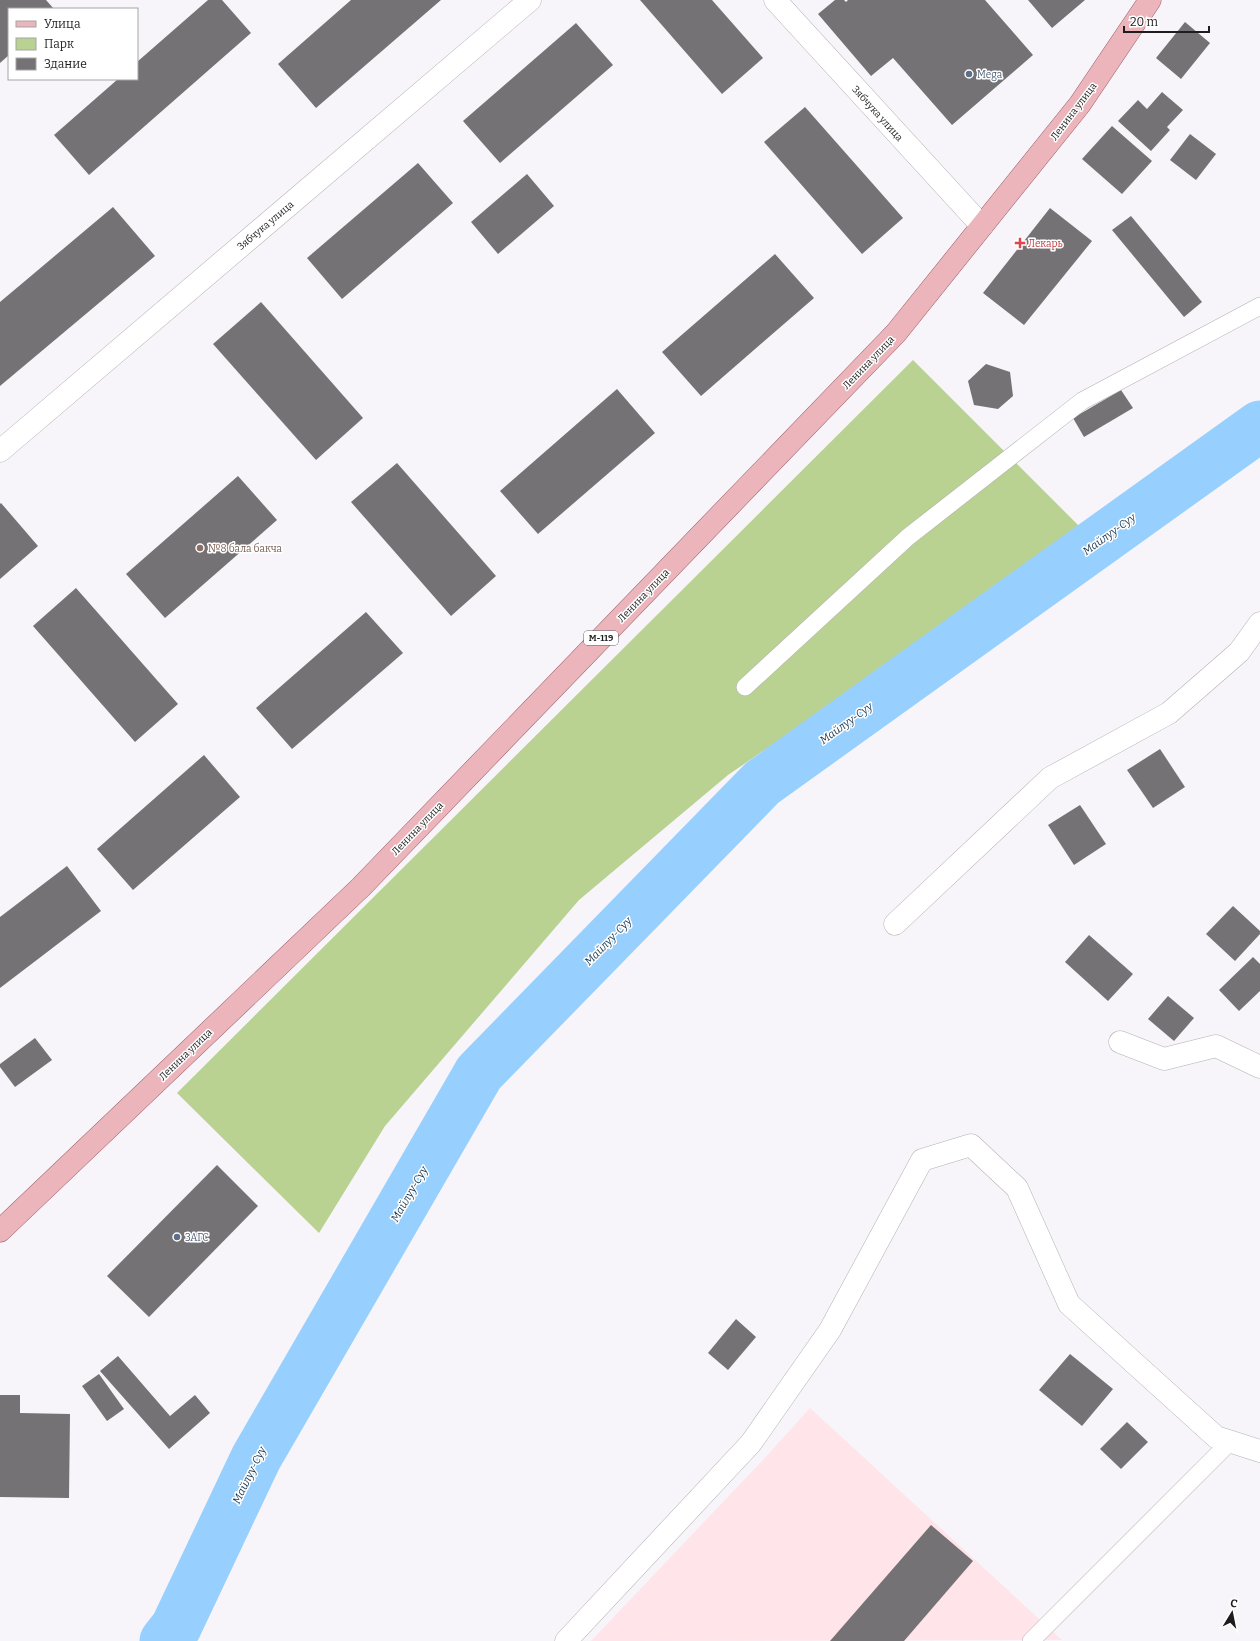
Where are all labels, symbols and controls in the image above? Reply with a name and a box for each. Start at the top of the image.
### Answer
legend [8,8,138,80]
scale bar [1124,8,1209,34]
text: 20 m [1130,15,1159,29]
text: Улица [44,17,81,31]
text: Парк [44,37,74,51]
text: Здание [44,57,87,71]
marker: Mega [964,69,974,79]
place label: Mega [977,69,1003,81]
street label: Ленина улица [1048,80,1100,143]
street label: Зябчука улица [849,83,906,144]
street label: Зябчука улица [234,198,297,253]
marker: Лекарь [1015,238,1025,248]
place label: Лекарь [1028,238,1063,250]
street label: Ленина улица [840,333,897,392]
water label: Майлуу-Суу [1080,510,1139,558]
place label: №8 бала бакча [208,542,283,555]
marker: №8 бала бакча [195,543,205,553]
street label: Ленина улица [615,566,672,625]
road number: М-119 [584,631,618,645]
water label: Майлуу-Суу [817,699,876,747]
street label: Ленина улица [389,799,446,858]
water label: Майлуу-Суу [582,914,636,968]
street label: Ленина улица [157,1026,215,1083]
water label: Майлуу-Суу [388,1163,431,1224]
marker: ЗАГС [172,1232,182,1242]
place label: ЗАГС [185,1232,209,1244]
water label: Майлуу-Суу [230,1443,270,1506]
north arrow [1212,1593,1252,1633]
text: С [1229,1597,1238,1611]

